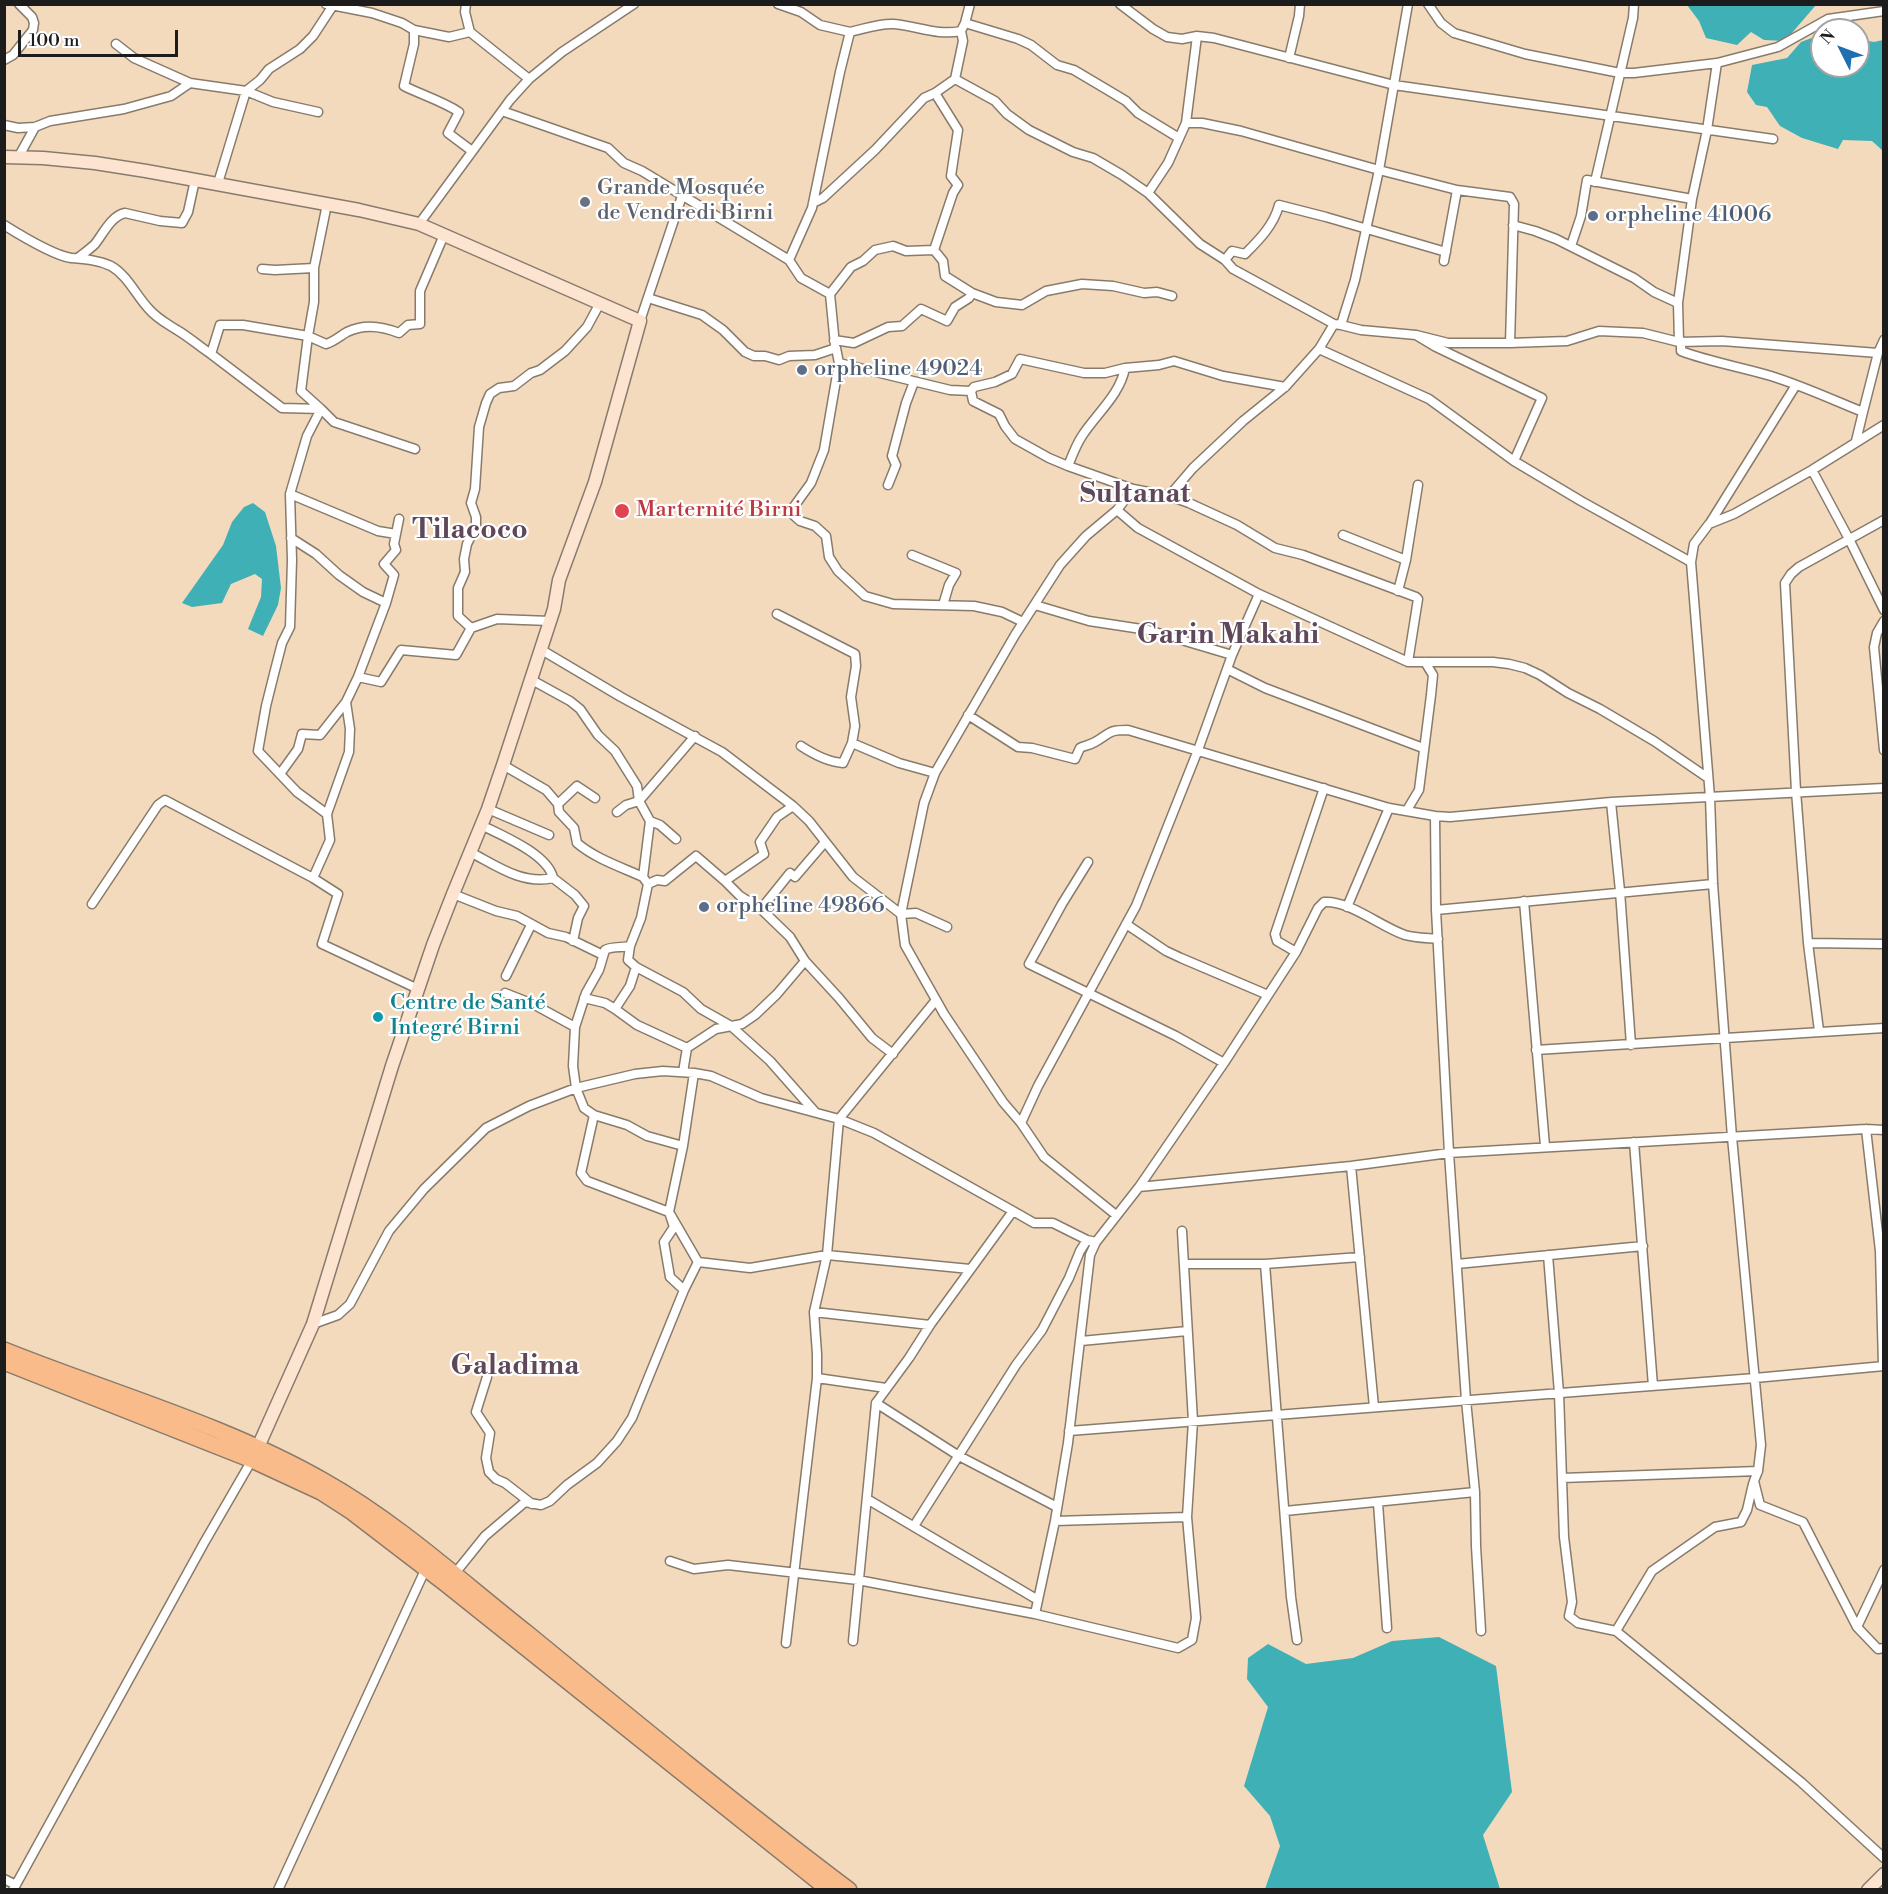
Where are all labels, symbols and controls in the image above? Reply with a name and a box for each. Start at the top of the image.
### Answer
scale bar [21,18,182,56]
north arrow [1810,18,1870,78]
text: N [1816,26,1840,49]
text: 100 m [29,29,80,52]
place label: Grande Mosquée de Vendredi Birni [597,176,773,228]
marker: Grande Mosquée de Vendredi Birni [578,195,592,209]
place label: orpheline 41006 [1605,203,1771,229]
marker: orpheline 41006 [1586,209,1600,223]
place label: orpheline 49024 [814,357,982,383]
marker: orpheline 49024 [795,363,809,377]
district label: Sultanat [1080,478,1190,512]
place label: Marternité Birni [636,498,802,524]
marker: Marternité Birni [613,502,631,520]
district label: Tilacoco [412,514,528,548]
district label: Garin Makahi [1137,619,1319,653]
place label: orpheline 49866 [716,894,885,920]
marker: orpheline 49866 [697,900,711,914]
place label: Centre de Santé Integré Birni [390,991,546,1042]
marker: Centre de Santé Integré Birni [371,1010,385,1024]
district label: Galadima [451,1350,579,1384]

